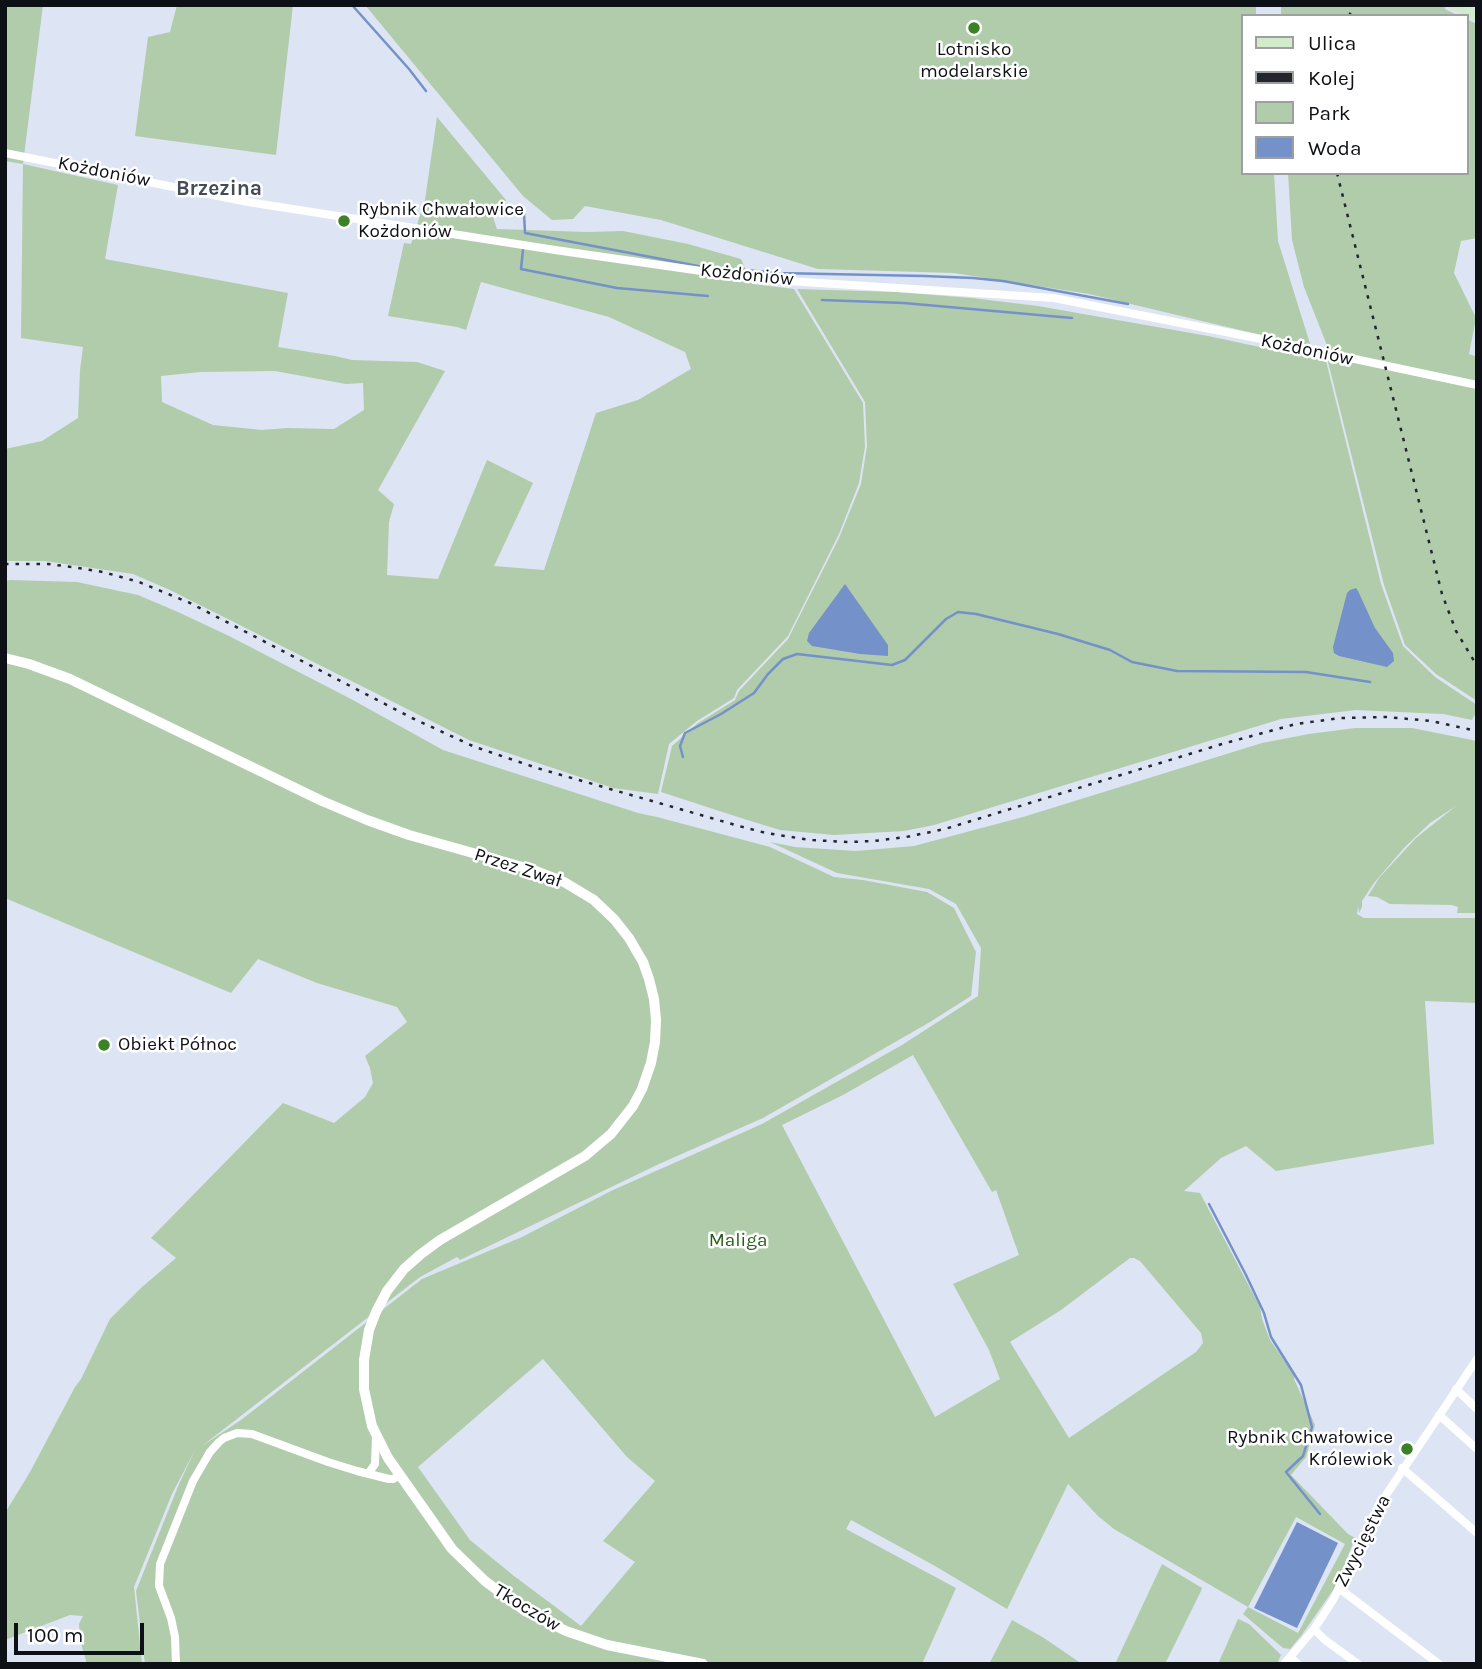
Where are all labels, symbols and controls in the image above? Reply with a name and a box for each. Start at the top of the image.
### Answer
legend [1240,14,1468,175]
marker: Lotnisko modelarskie [966,20,982,36]
text: Ulica [1308,31,1356,55]
place label: Lotnisko modelarskie [920,39,1028,83]
text: Kolej [1308,66,1355,90]
text: Park [1308,101,1351,125]
text: Woda [1308,136,1362,160]
street label: Kożdoniów [56,152,152,192]
district label: Brzezina [176,176,262,202]
place label: Rybnik Chwałowice Kożdoniów [358,199,524,243]
marker: Rybnik Chwałowice Kożdoniów [336,213,352,229]
street label: Kożdoniów [699,259,795,291]
street label: Kożdoniów [1259,329,1355,371]
street label: Przez Zwał [471,843,565,893]
place label: Obiekt Północ [118,1034,237,1056]
marker: Obiekt Północ [96,1037,112,1053]
park label: Maliga [709,1230,767,1252]
place label: Rybnik Chwałowice Królewiok [1227,1427,1393,1471]
marker: Rybnik Chwałowice Królewiok [1399,1441,1415,1457]
street label: Zwycięstwa [1330,1491,1396,1591]
street label: Tkoczów [490,1579,564,1637]
scale bar [18,1610,147,1654]
text: 100 m [27,1623,84,1647]

